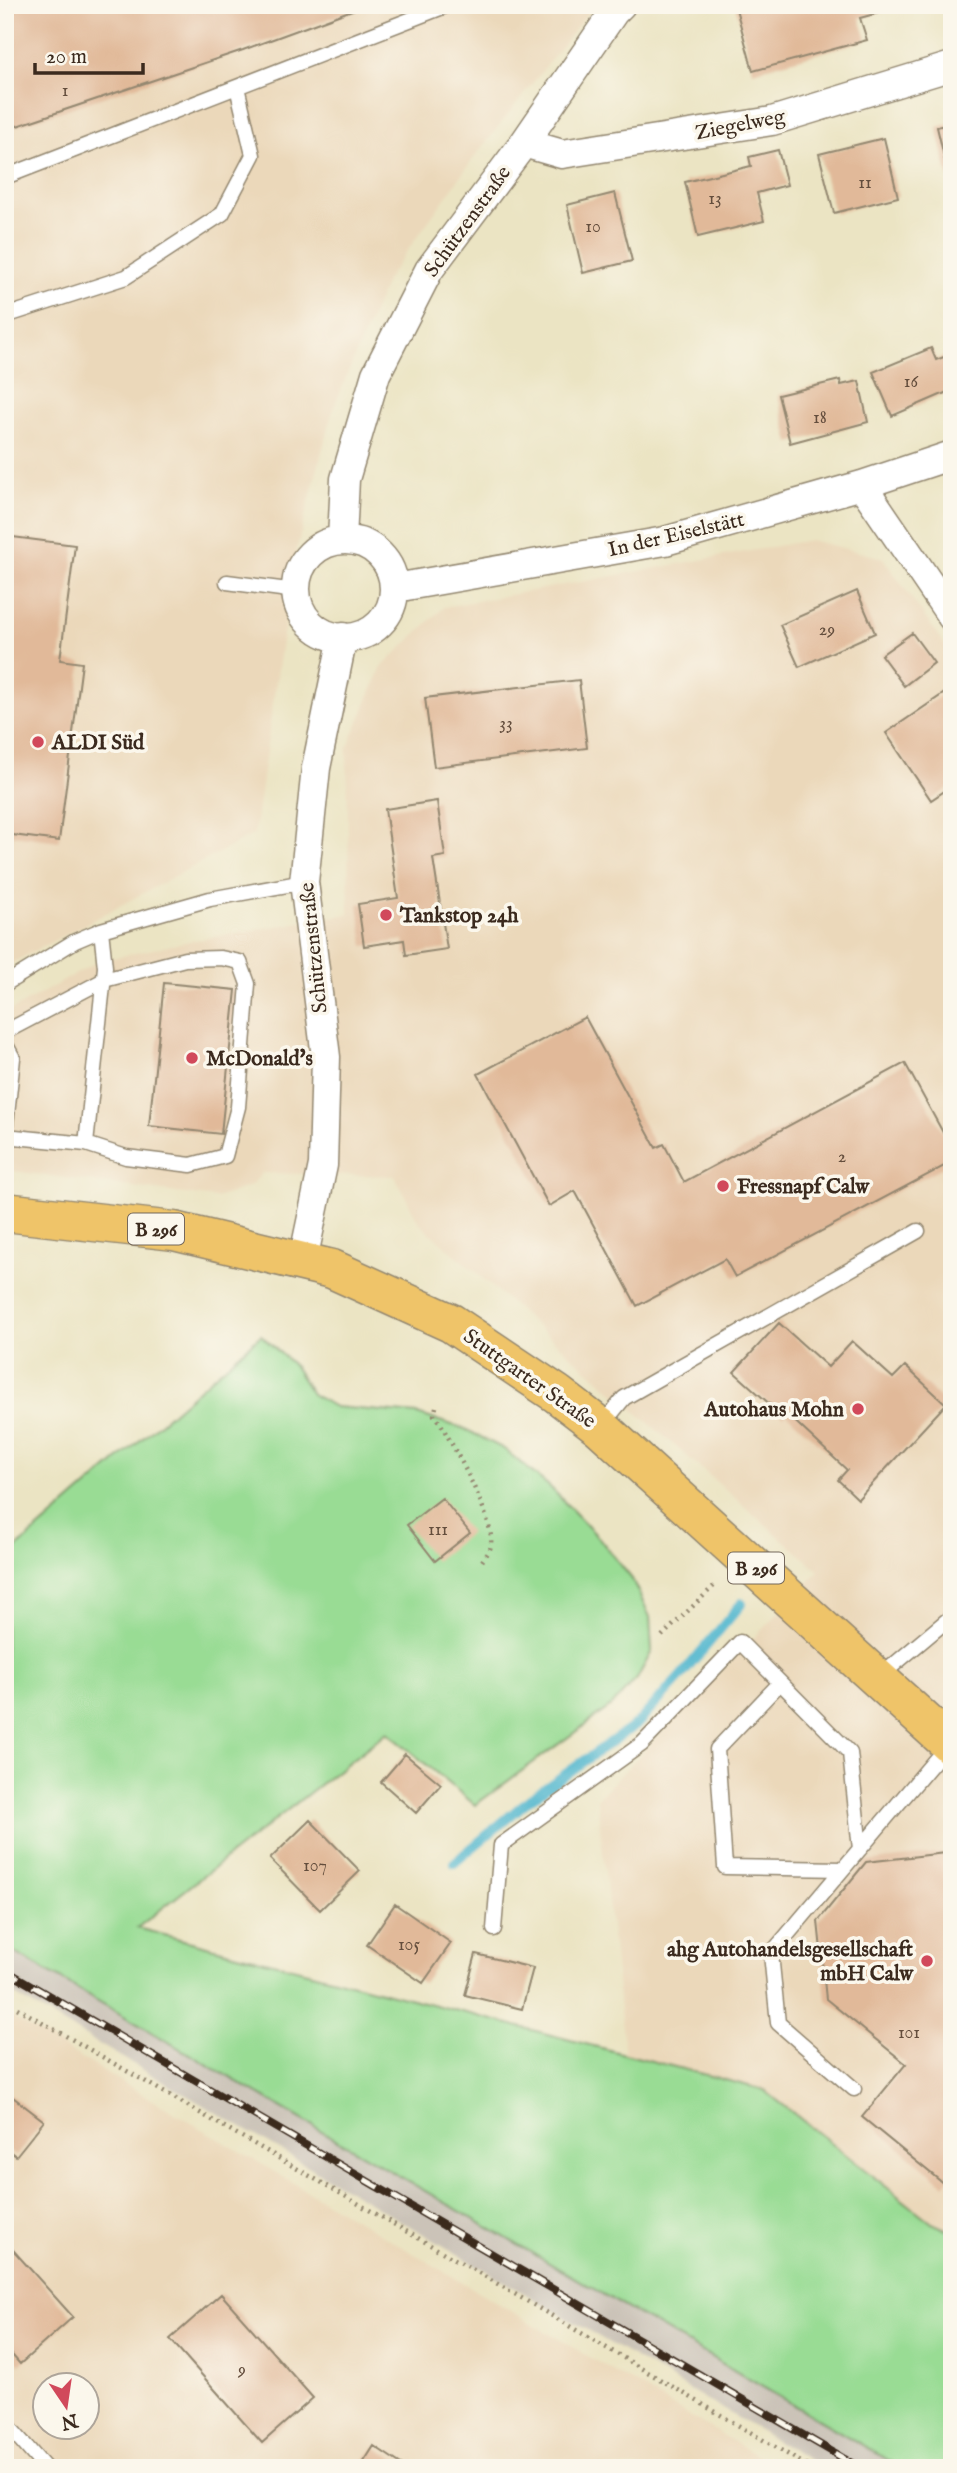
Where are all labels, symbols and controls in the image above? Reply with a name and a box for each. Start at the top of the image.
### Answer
scale bar [35,32,144,76]
text: 20 m [46,44,87,71]
house number: 1 [62,80,68,103]
street label: Ziegelweg [693,103,788,147]
street label: Schützenstraße [419,161,518,283]
house number: 11 [858,172,872,195]
house number: 13 [708,188,722,211]
house number: 10 [585,216,601,239]
house number: 16 [904,371,919,394]
house number: 18 [813,407,827,430]
street label: In der Eiselstätt [606,507,747,564]
house number: 29 [819,619,835,642]
house number: 33 [499,713,513,736]
place label: ALDI Süd [51,730,145,757]
marker: ALDI Süd [30,734,46,750]
street label: Schützenstraße [294,881,335,1015]
place label: Tankstop 24h [399,903,519,930]
marker: Tankstop 24h [378,907,394,923]
place label: McDonald's [206,1046,313,1073]
marker: McDonald's [184,1050,200,1066]
house number: 2 [838,1146,846,1169]
place label: Fressnapf Calw [737,1174,870,1201]
marker: Fressnapf Calw [715,1178,731,1194]
road number: B 296 [128,1214,184,1245]
street label: Stuttgarter Straße [458,1323,601,1435]
place label: Autohaus Mohn [703,1397,844,1424]
marker: Autohaus Mohn [850,1401,866,1417]
house number: 111 [428,1519,448,1542]
road number: B 296 [728,1552,784,1584]
house number: 107 [303,1855,327,1878]
house number: 105 [398,1934,420,1957]
place label: ahg Autohandelsgesellschaft mbH Calw [667,1937,914,1988]
marker: ahg Autohandelsgesellschaft mbH Calw [919,1953,935,1969]
house number: 101 [898,2022,920,2045]
house number: 9 [237,2359,246,2382]
north arrow [32,2372,102,2442]
text: N [58,2407,81,2434]

